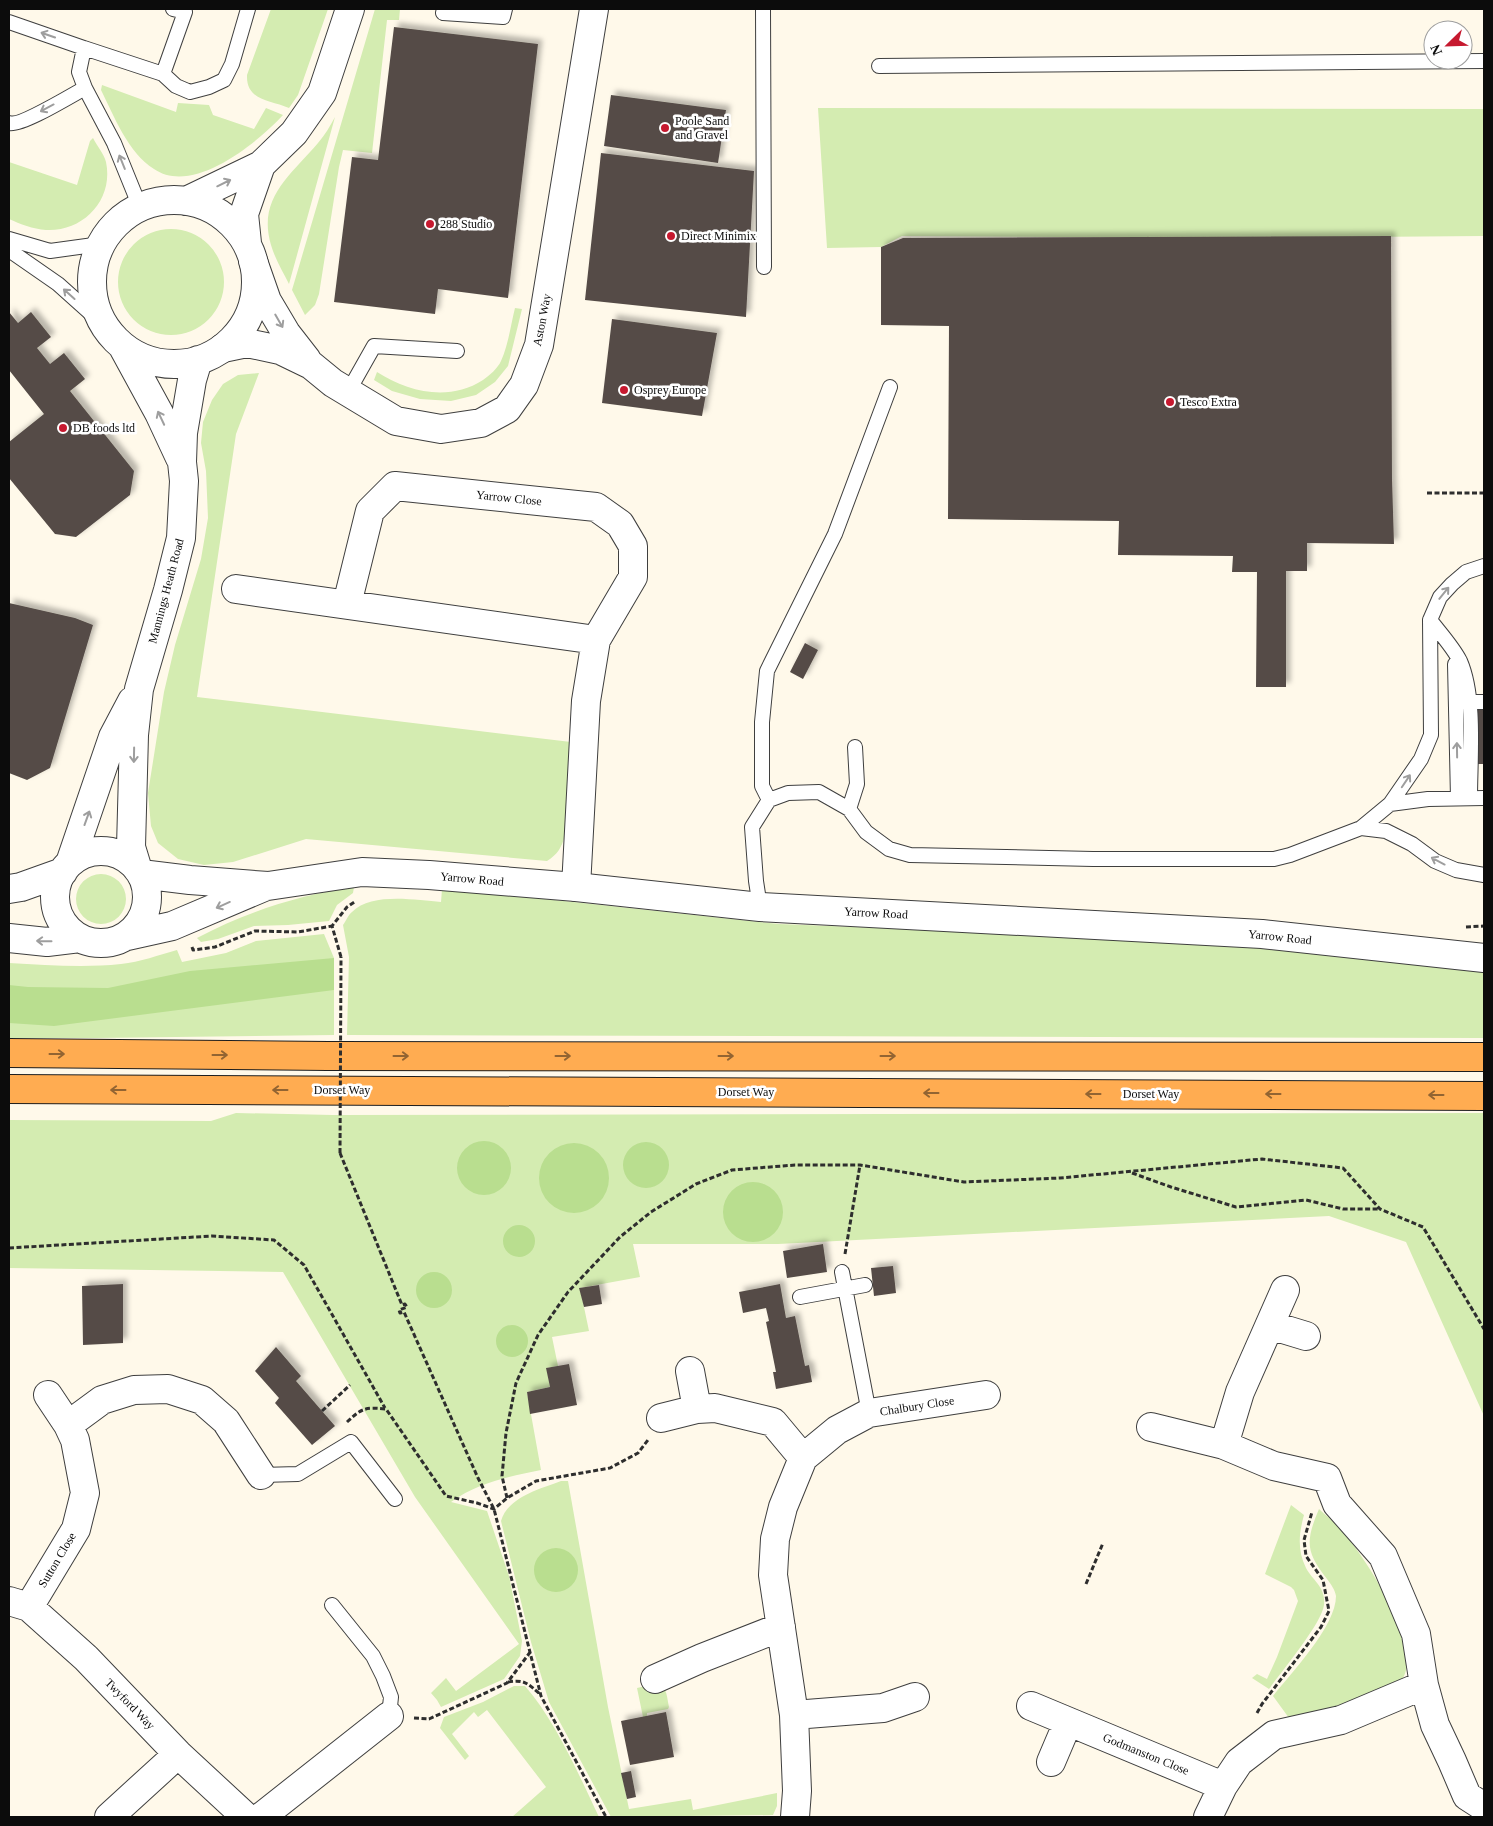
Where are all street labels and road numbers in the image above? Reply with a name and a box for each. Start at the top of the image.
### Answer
street label: Aston Way [530,293,554,347]
street label: Yarrow Close [476,488,542,508]
street label: Mannings Heath Road [145,537,187,645]
street label: Yarrow Road [440,869,504,889]
street label: Yarrow Road [844,904,908,922]
street label: Yarrow Road [1248,927,1312,947]
street label: Dorset Way [314,1083,370,1097]
street label: Dorset Way [718,1085,774,1099]
street label: Dorset Way [1123,1087,1179,1101]
street label: Chalbury Close [879,1393,955,1419]
street label: Sutton Close [35,1530,79,1590]
street label: Twyford Way [102,1676,158,1732]
street label: Godmanston Close [1101,1730,1191,1778]

